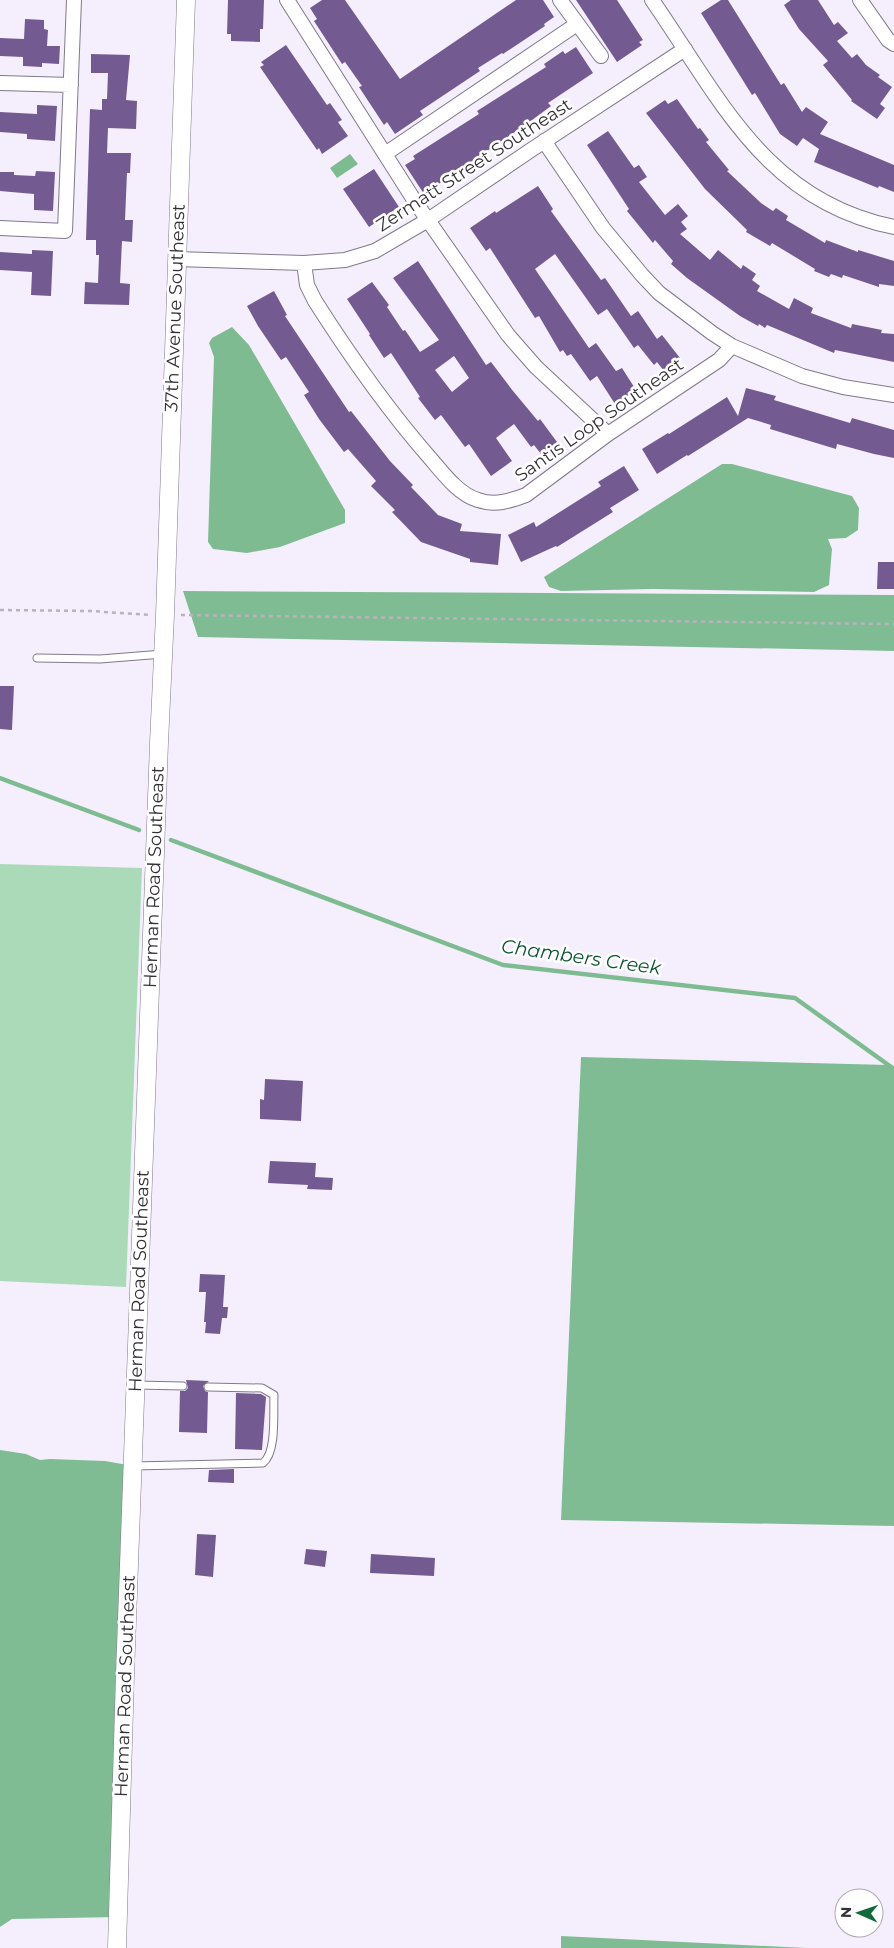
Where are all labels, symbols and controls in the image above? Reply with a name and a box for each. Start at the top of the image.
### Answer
street label: Zermatt Street Southeast [372,94,576,236]
street label: 37th Avenue Southeast [160,204,190,412]
street label: Santis Loop Southeast [510,353,688,487]
street label: Herman Road Southeast [139,766,169,988]
water label: Chambers Creek [500,934,663,980]
street label: Herman Road Southeast [124,1170,154,1392]
street label: Herman Road Southeast [110,1575,140,1797]
north arrow [834,1888,884,1938]
text: N [837,1907,855,1919]

